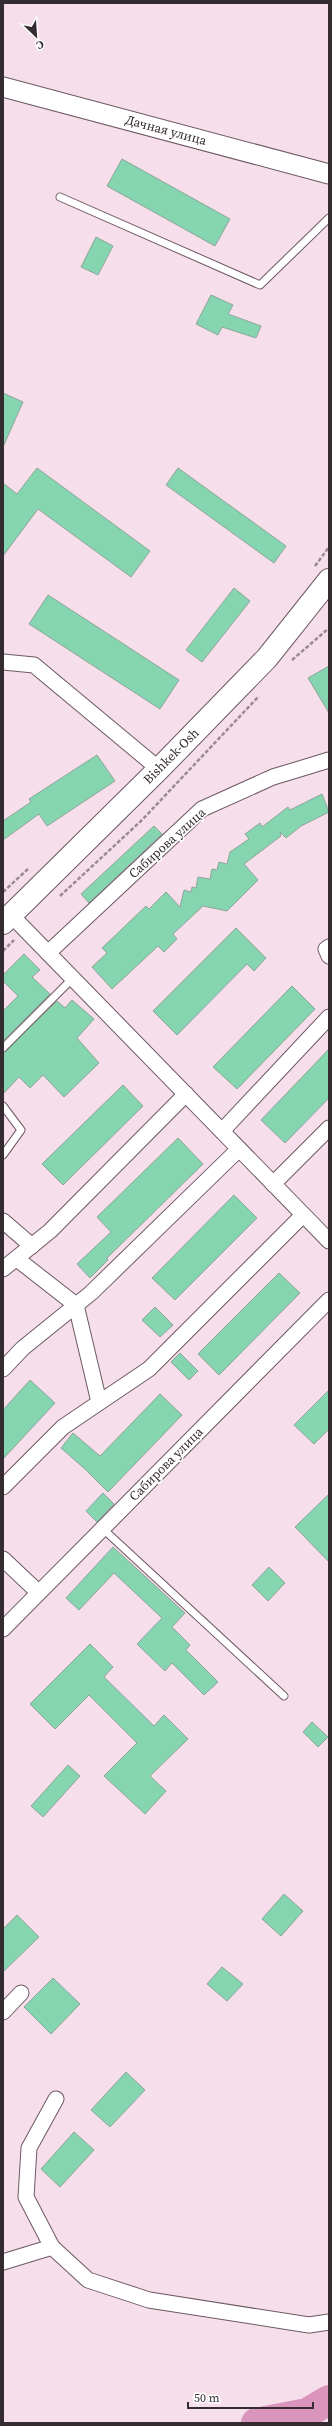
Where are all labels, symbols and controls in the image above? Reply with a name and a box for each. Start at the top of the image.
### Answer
north arrow [16,16,56,56]
text: С [34,36,46,53]
street label: Дачная улица [123,111,209,149]
street label: Bishkek-Osh [139,724,203,788]
street label: Сабирова улица [125,804,209,882]
street label: Сабирова улица [125,1423,207,1505]
scale bar [188,2384,313,2410]
text: 50 m [194,2390,220,2406]

